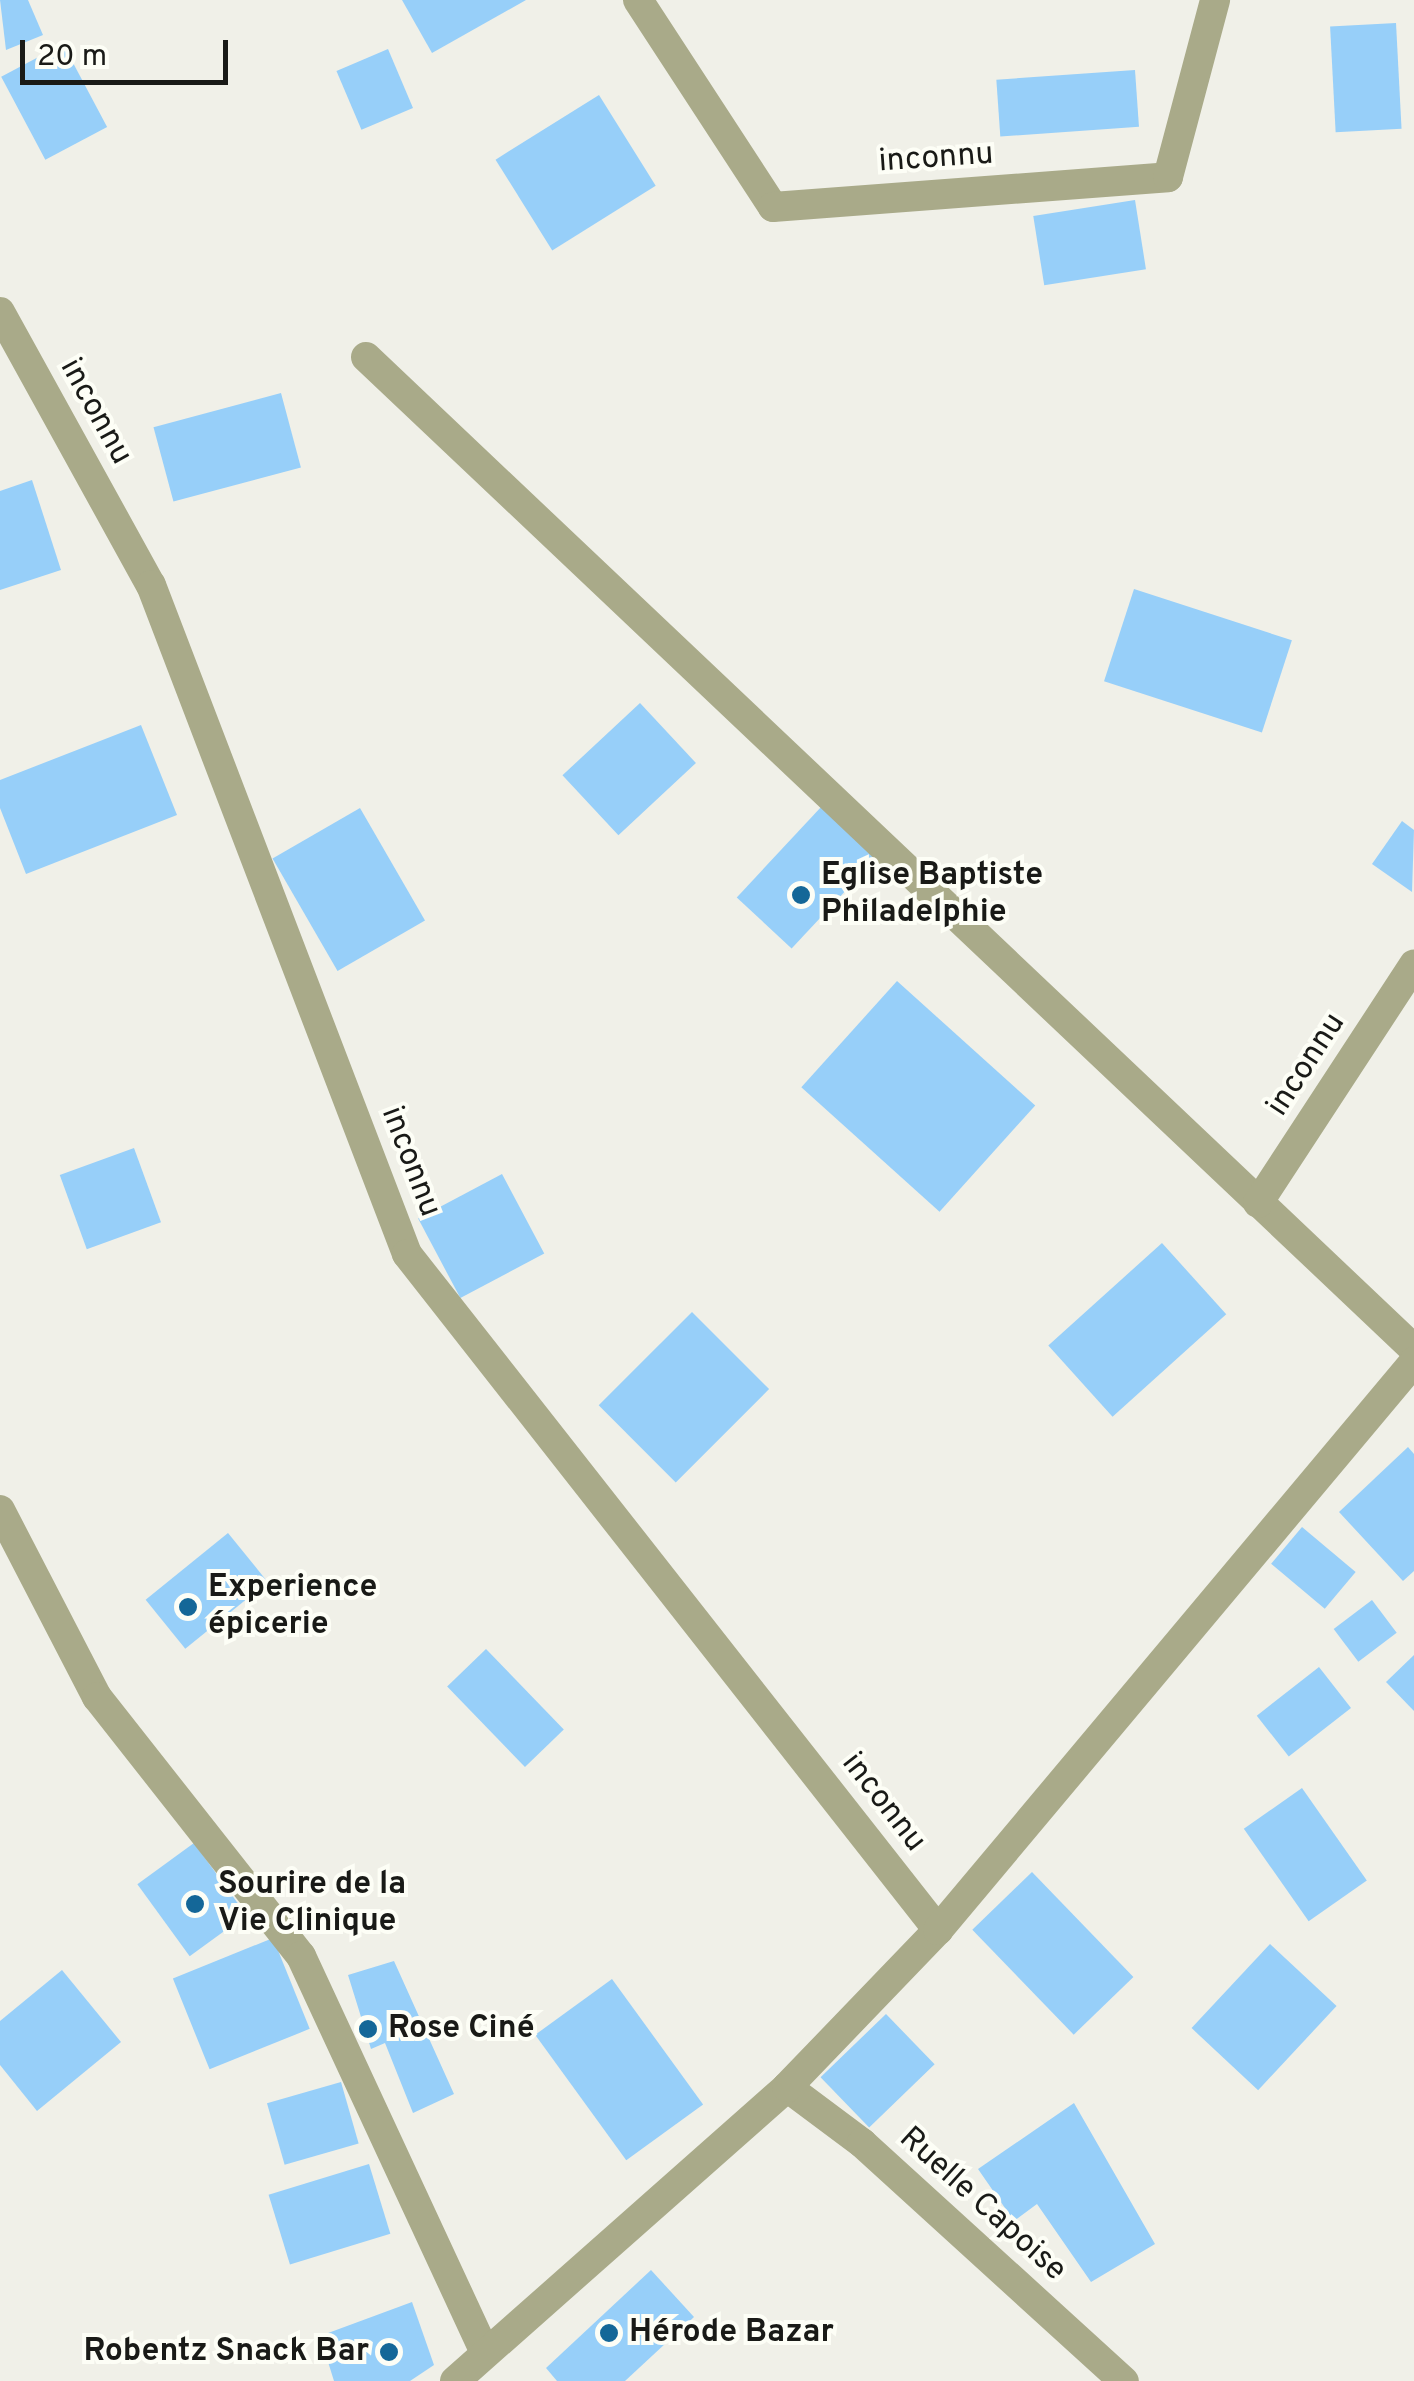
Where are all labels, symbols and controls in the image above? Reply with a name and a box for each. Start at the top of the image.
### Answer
scale bar [25,20,232,82]
text: 20 m [37,39,107,76]
street label: inconnu [877,136,995,182]
street label: inconnu [50,352,140,472]
place label: Eglise Baptiste Philadelphie [821,858,1043,933]
marker: Eglise Baptiste Philadelphie [790,884,812,906]
street label: inconnu [1260,1006,1354,1124]
street label: inconnu [371,1101,449,1223]
place label: Experience épicerie [208,1570,377,1645]
marker: Experience épicerie [177,1596,199,1618]
street label: inconnu [832,1746,934,1860]
place label: Sourire de la Vie Clinique [218,1867,406,1942]
marker: Sourire de la Vie Clinique [182,1891,208,1917]
place label: Rose Ciné [388,2010,535,2048]
marker: Rose Ciné [357,2018,379,2040]
street label: Ruelle Capoise [890,2120,1074,2290]
place label: Hérode Bazar [629,2314,834,2352]
marker: Hérode Bazar [598,2322,620,2344]
place label: Robentz Snack Bar [84,2333,369,2371]
marker: Robentz Snack Bar [378,2341,400,2363]

